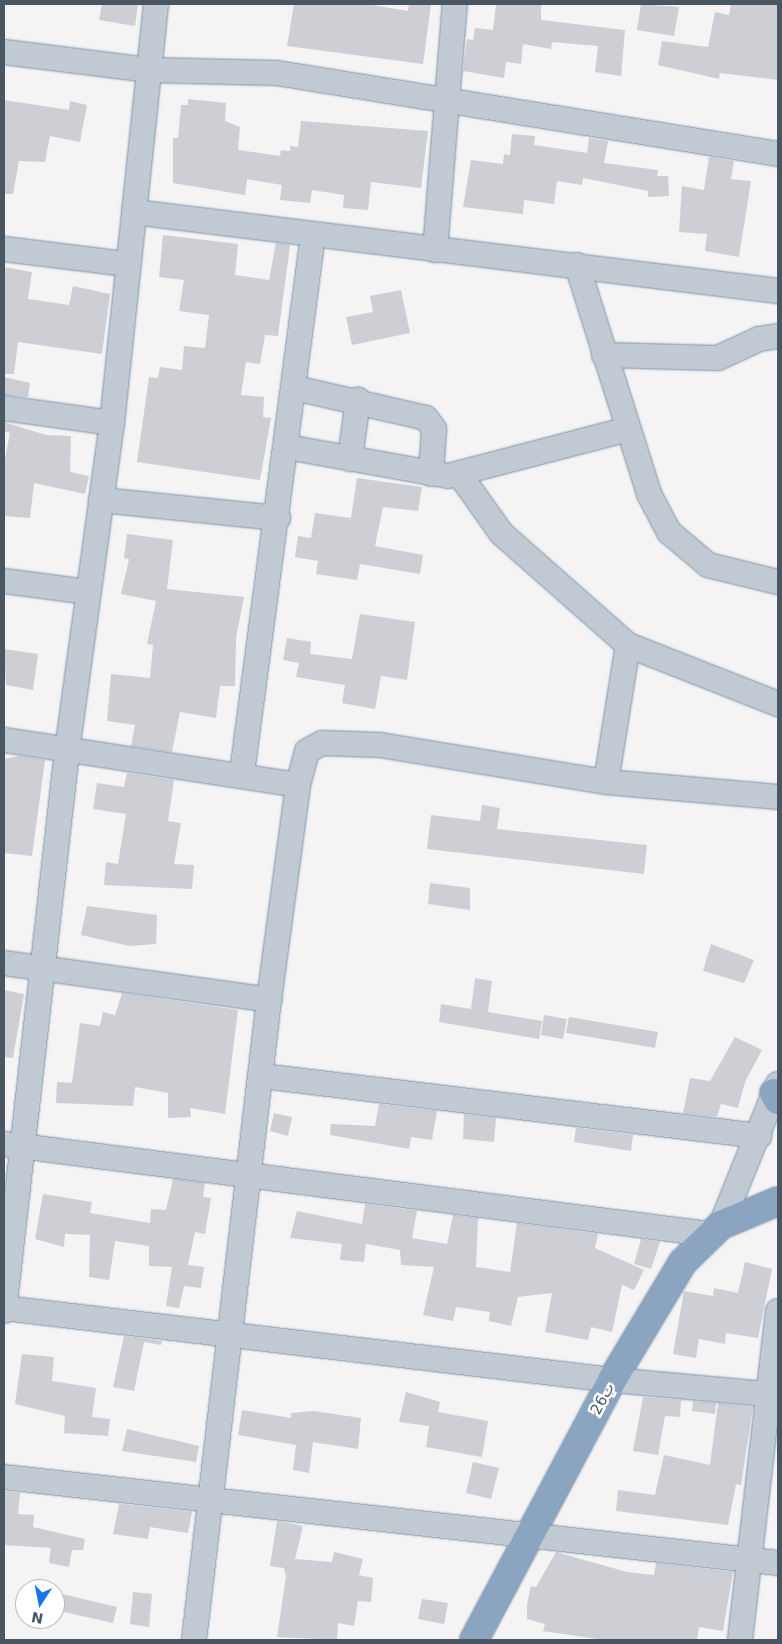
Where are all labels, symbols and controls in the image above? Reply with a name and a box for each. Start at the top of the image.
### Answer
street label: 26ب [587,1380,619,1418]
north arrow [15,1579,65,1629]
text: N [30,1609,45,1627]

